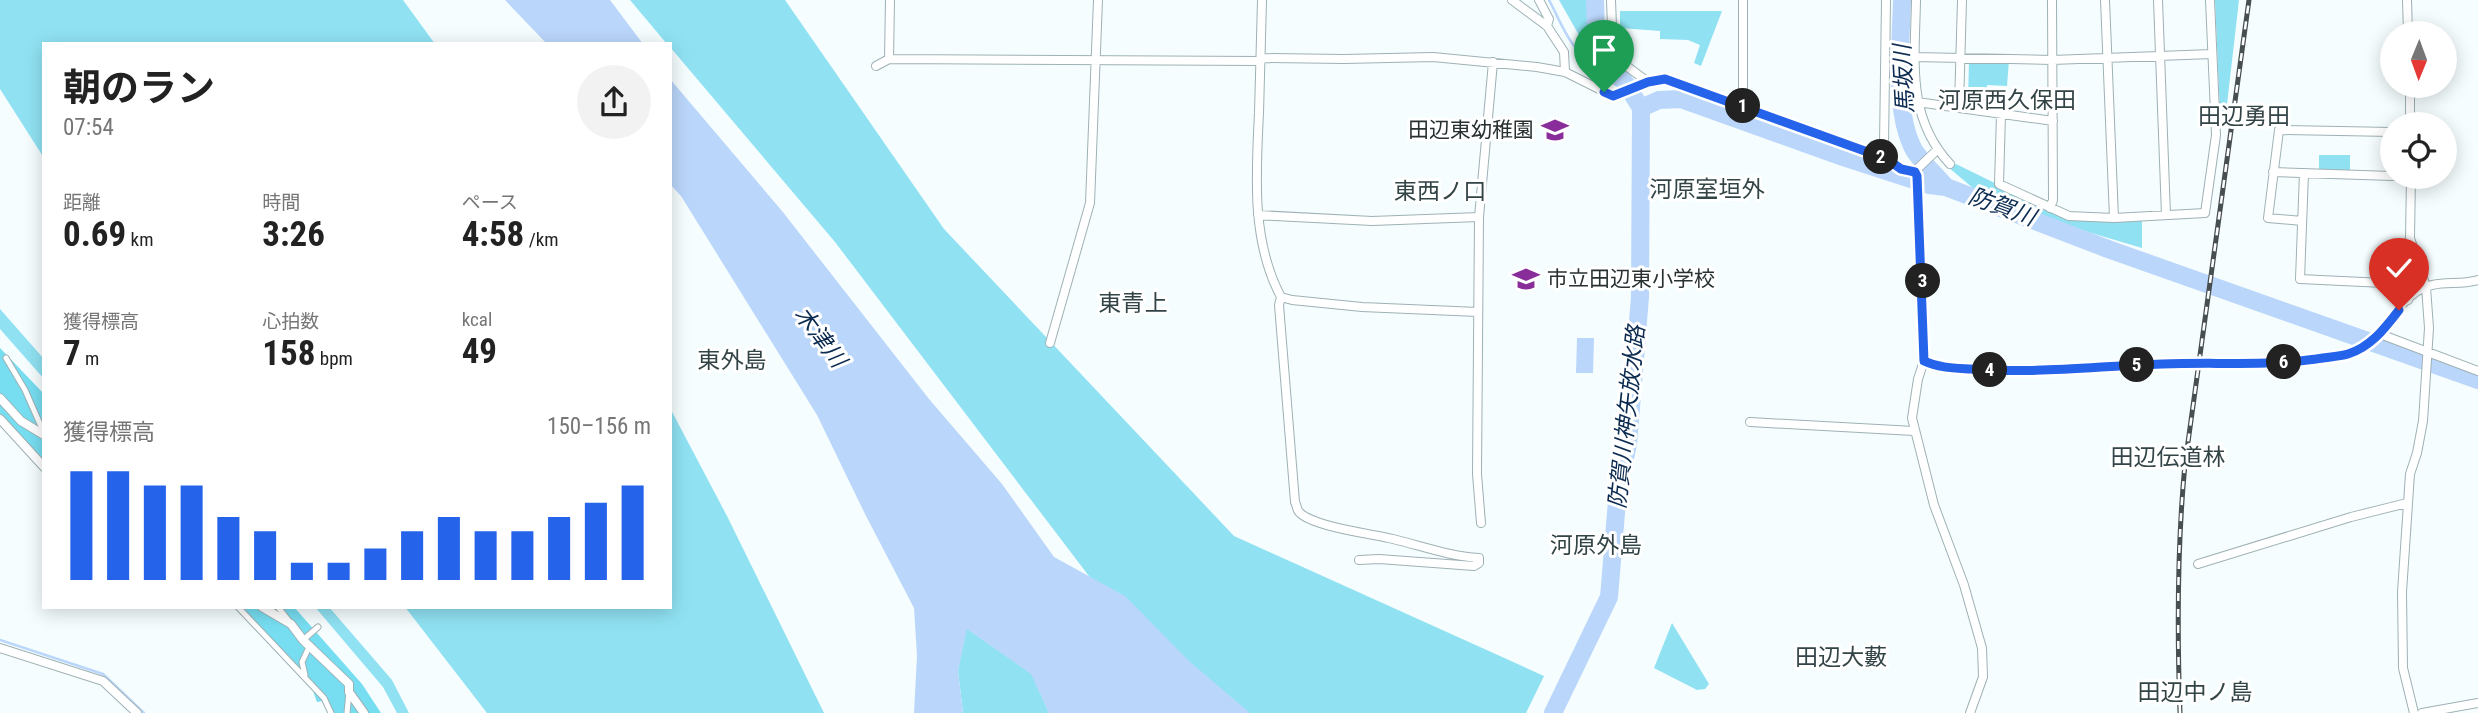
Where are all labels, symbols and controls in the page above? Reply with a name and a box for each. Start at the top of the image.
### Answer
pin [1574,20,1634,92]
north arrow [2380,21,2457,98]
map controls [2380,21,2457,189]
icon: arrive [1585,31,1623,69]
water label: 馬坂川 [1889,41,1919,114]
button: share [577,65,651,139]
text: 朝のラン [63,66,215,110]
district label: 河原西久保田 [1938,87,2076,114]
pin: 1 [1726,88,1760,124]
text: 1 [1738,94,1747,117]
district label: 田辺勇田 [2198,103,2290,130]
button: locate [2380,112,2457,189]
text: 07:54 [63,114,114,141]
school or university icon: 田辺東幼稚園 [1540,115,1570,145]
place label: 田辺東幼稚園 [1408,118,1534,142]
pin: 2 [1864,140,1898,174]
text: 2 [1876,145,1885,168]
district label: 河原室垣外 [1650,176,1766,203]
district label: 東西ノ口 [1394,178,1486,205]
water label: 防賀川 [1965,183,2042,233]
text: 距離 [63,191,101,214]
text: 時間 [262,191,300,214]
text: ペース [462,191,518,214]
text: 0.69 [63,214,126,255]
text: 3:26 [262,214,325,255]
text: 4:58 [462,214,524,255]
text: km [126,228,153,251]
text: /km [524,228,559,251]
pin [2369,238,2429,310]
icon: check [2380,249,2418,287]
school or university icon: 市立田辺東小学校 [1511,264,1541,294]
pin: 3 [1906,264,1940,298]
place label: 市立田辺東小学校 [1547,267,1715,291]
text: 3 [1918,269,1927,292]
district label: 東青上 [1099,290,1168,317]
water label: 木津川 [788,301,853,375]
text: kcal [462,308,492,331]
text: 獲得標高 [63,310,139,333]
text: 心拍数 [262,310,319,333]
water label: 防賀川神矢放水路 [1604,322,1650,510]
text: 49 [462,331,497,372]
text: 7 [63,333,81,374]
text: 158 [262,333,315,374]
pin: 6 [2266,344,2302,380]
text: m [81,347,99,370]
text: bpm [315,347,353,370]
district label: 東外島 [698,347,767,374]
pin: 5 [2120,348,2154,382]
text: 6 [2279,350,2288,373]
pin: 4 [1972,352,2008,388]
text: 5 [2132,353,2141,376]
text: 4 [1985,358,1994,381]
text: 150–156 m [547,413,651,440]
text: 獲得標高 [63,419,155,446]
district label: 田辺伝道林 [2111,444,2226,471]
district label: 河原外島 [1550,532,1642,559]
district label: 田辺大藪 [1795,644,1887,671]
district label: 田辺中ノ島 [2138,679,2253,706]

